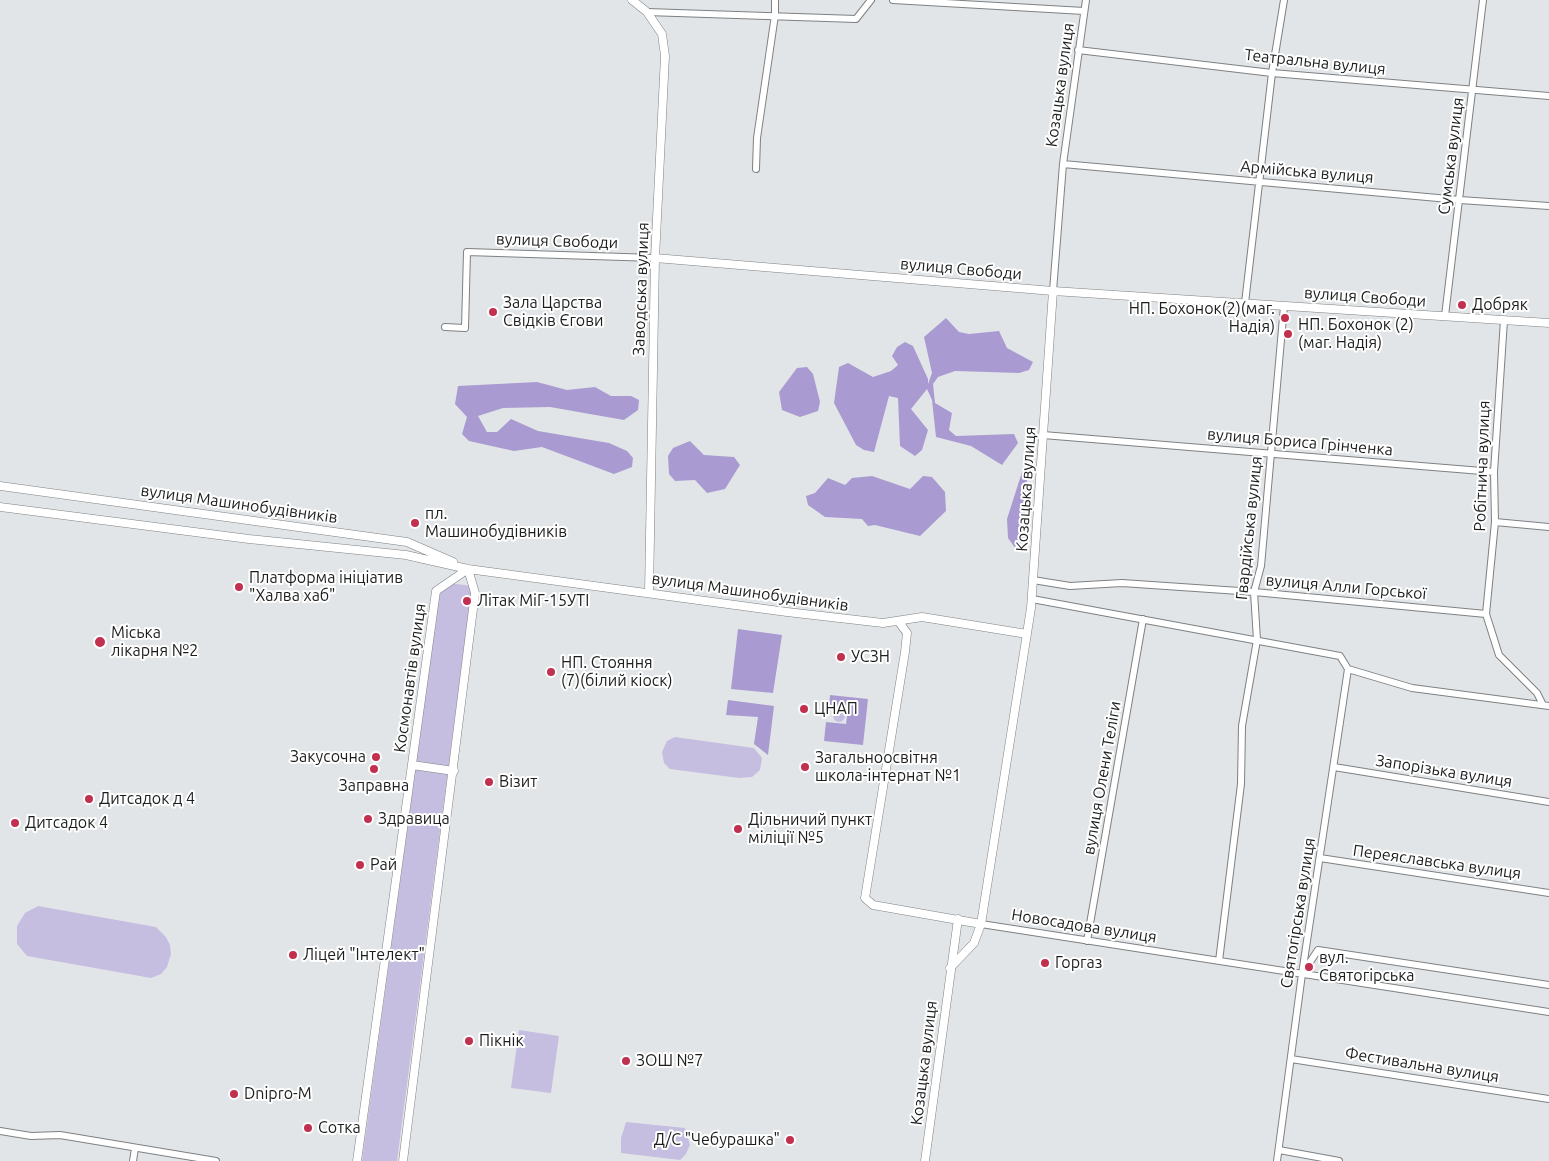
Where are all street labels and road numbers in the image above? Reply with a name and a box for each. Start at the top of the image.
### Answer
street label: Козацька вулиця [1042,22,1078,148]
street label: Театральна вулиця [1243,45,1387,79]
street label: Сумська вулиця [1434,96,1468,216]
street label: Армійська вулиця [1240,157,1374,187]
street label: Заводська вулиця [629,222,653,356]
street label: вулиця Свободи [496,229,618,253]
street label: вулиця Свободи [899,254,1023,284]
street label: вулиця Свободи [1303,283,1427,311]
street label: Робітнича вулиця [1470,400,1494,532]
street label: вулиця Бориса Грінченка [1206,424,1394,460]
street label: Козацька вулиця [1012,426,1040,552]
street label: Гвардійська вулиця [1232,455,1266,601]
street label: вулиця Машинобудівників [139,481,339,527]
street label: вулиця Машинобудівників [650,569,850,615]
street label: вулиця Алли Горської [1265,570,1427,604]
street label: Космонавтів вулиця [390,602,430,754]
street label: вулиця Олени Теліги [1079,700,1125,856]
street label: Запорізька вулиця [1374,751,1514,791]
street label: Святогірська вулиця [1277,836,1319,990]
street label: Переяславська вулиця [1352,841,1522,883]
street label: Новосадова вулиця [1010,905,1158,947]
street label: Козацька вулиця [907,1000,941,1126]
street label: Фестивальна вулиця [1344,1043,1500,1087]

